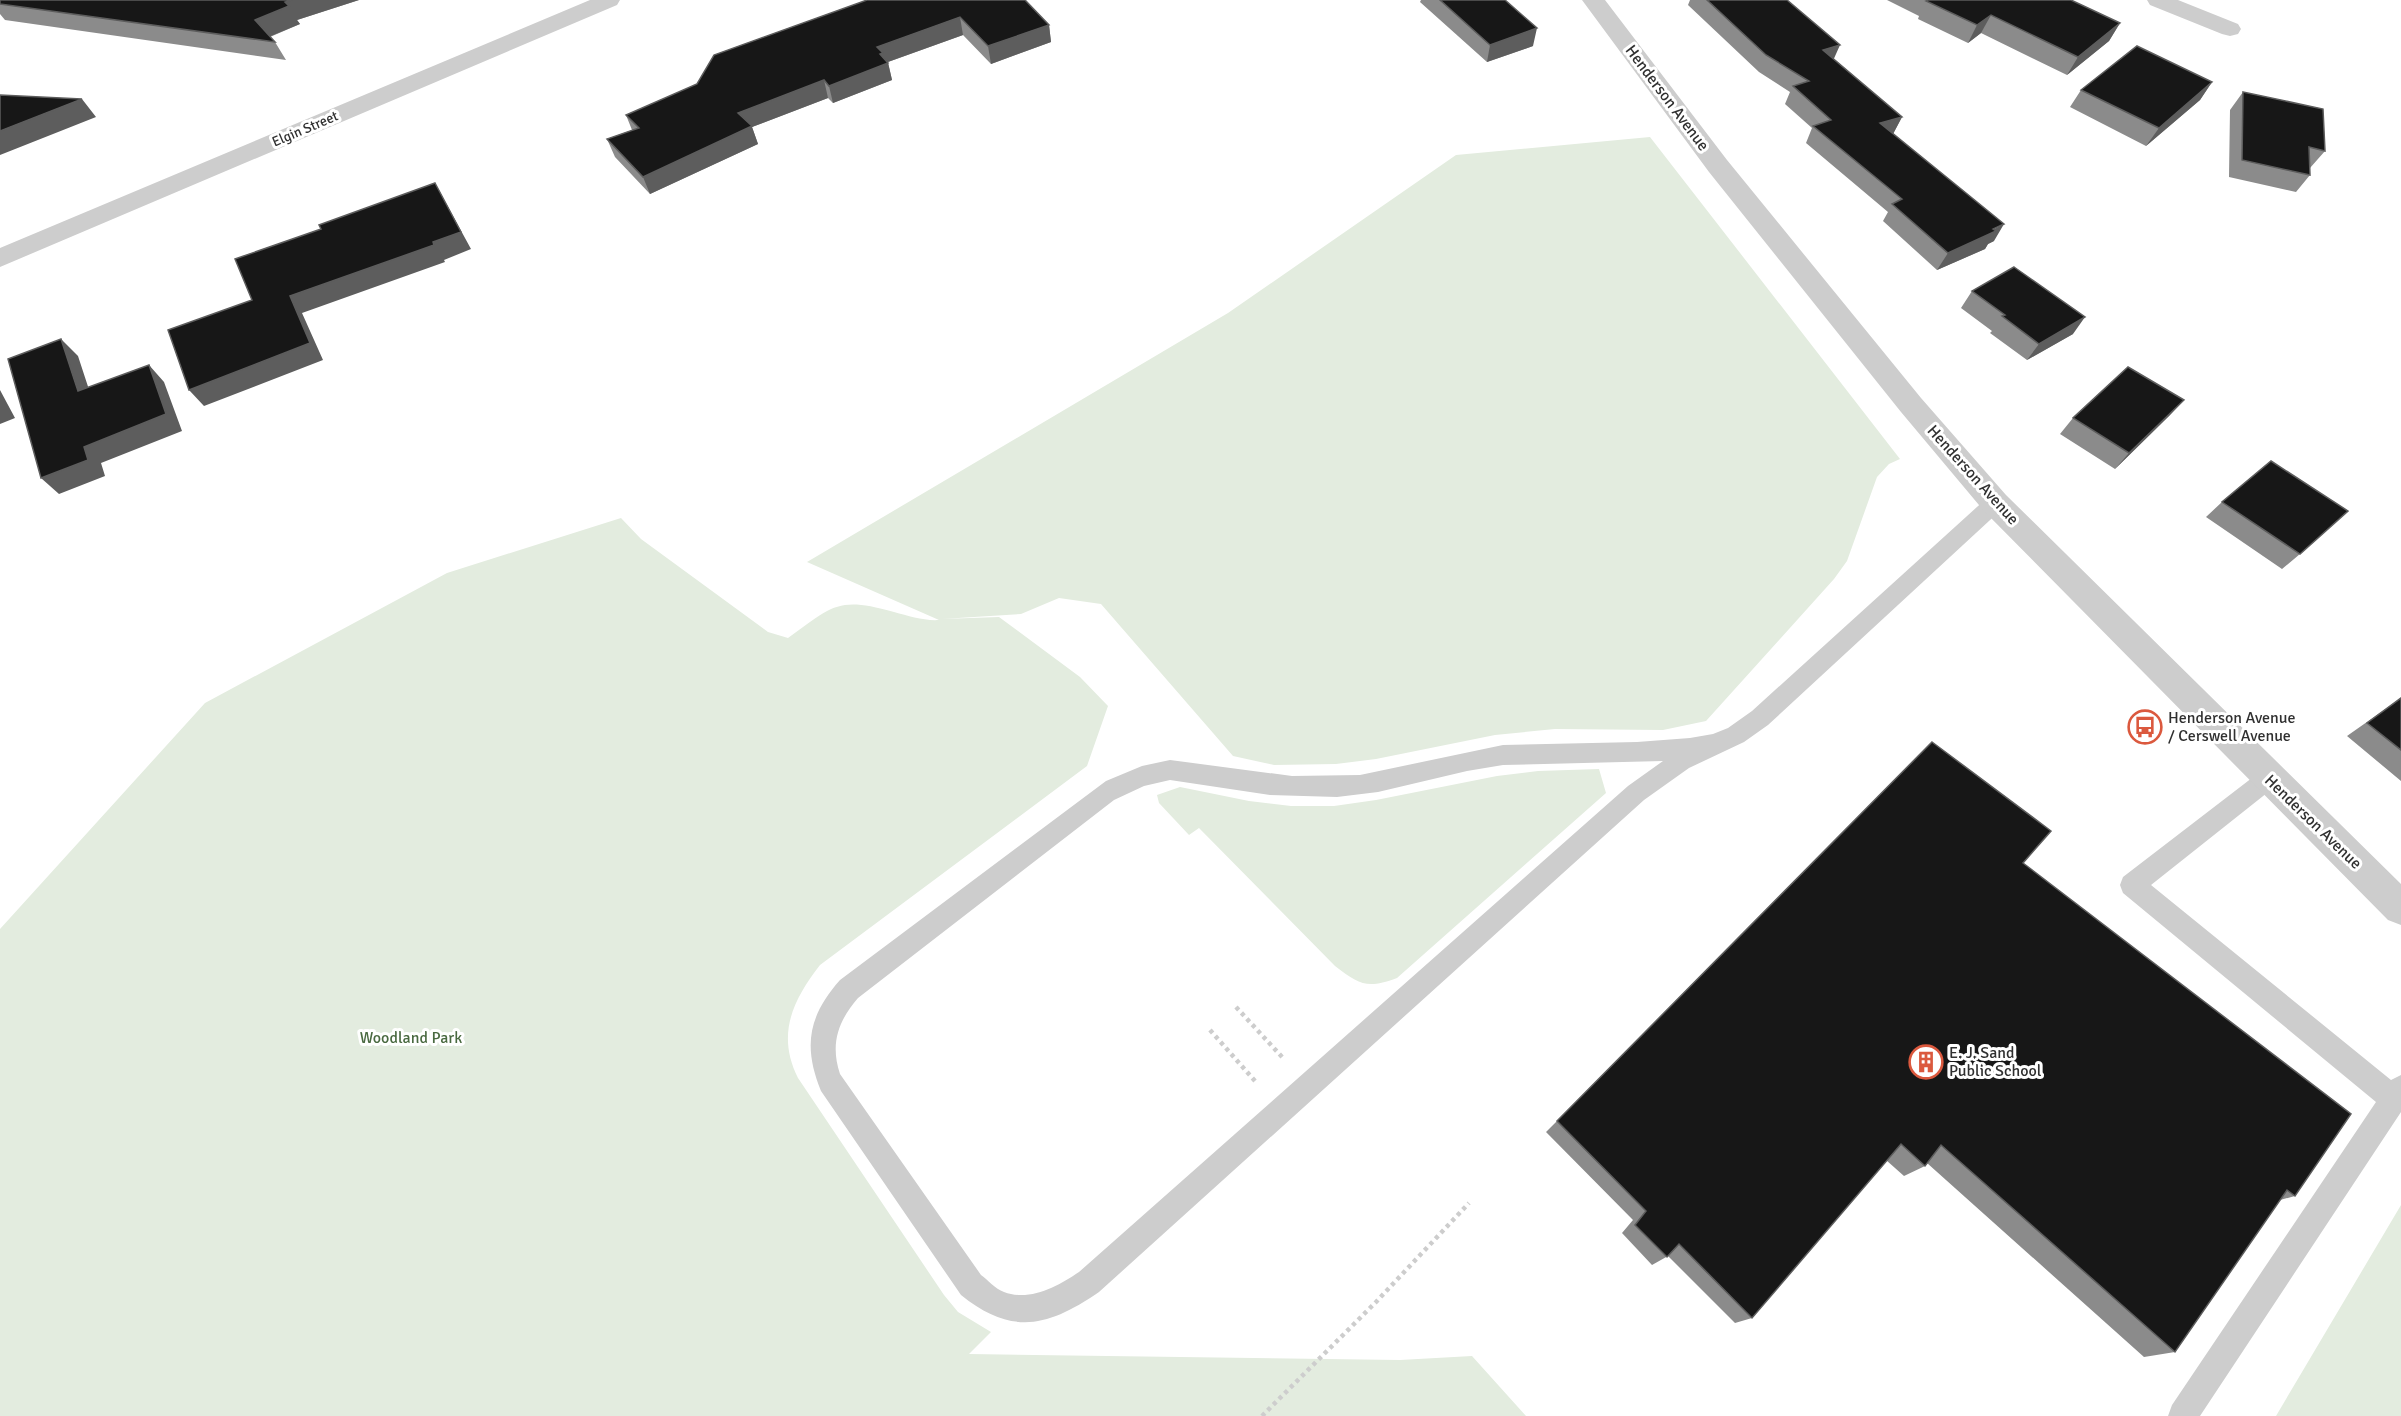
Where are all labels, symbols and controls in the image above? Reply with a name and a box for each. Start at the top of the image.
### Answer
street label: Henderson Avenue [1621,41,1713,155]
street label: Elgin Street [269,107,341,151]
street label: Henderson Avenue [1923,421,2023,529]
place label: Henderson Avenue / Cerswell Avenue [2168,708,2296,746]
bus stop icon: Henderson Avenue / Cerswell Avenue [2127,709,2163,745]
street label: Henderson Avenue [2260,771,2366,873]
park label: Woodland Park [360,1028,462,1048]
place label: E. J. Sand Public School [1949,1043,2042,1081]
building icon: E. J. Sand Public School [1908,1044,1944,1080]

